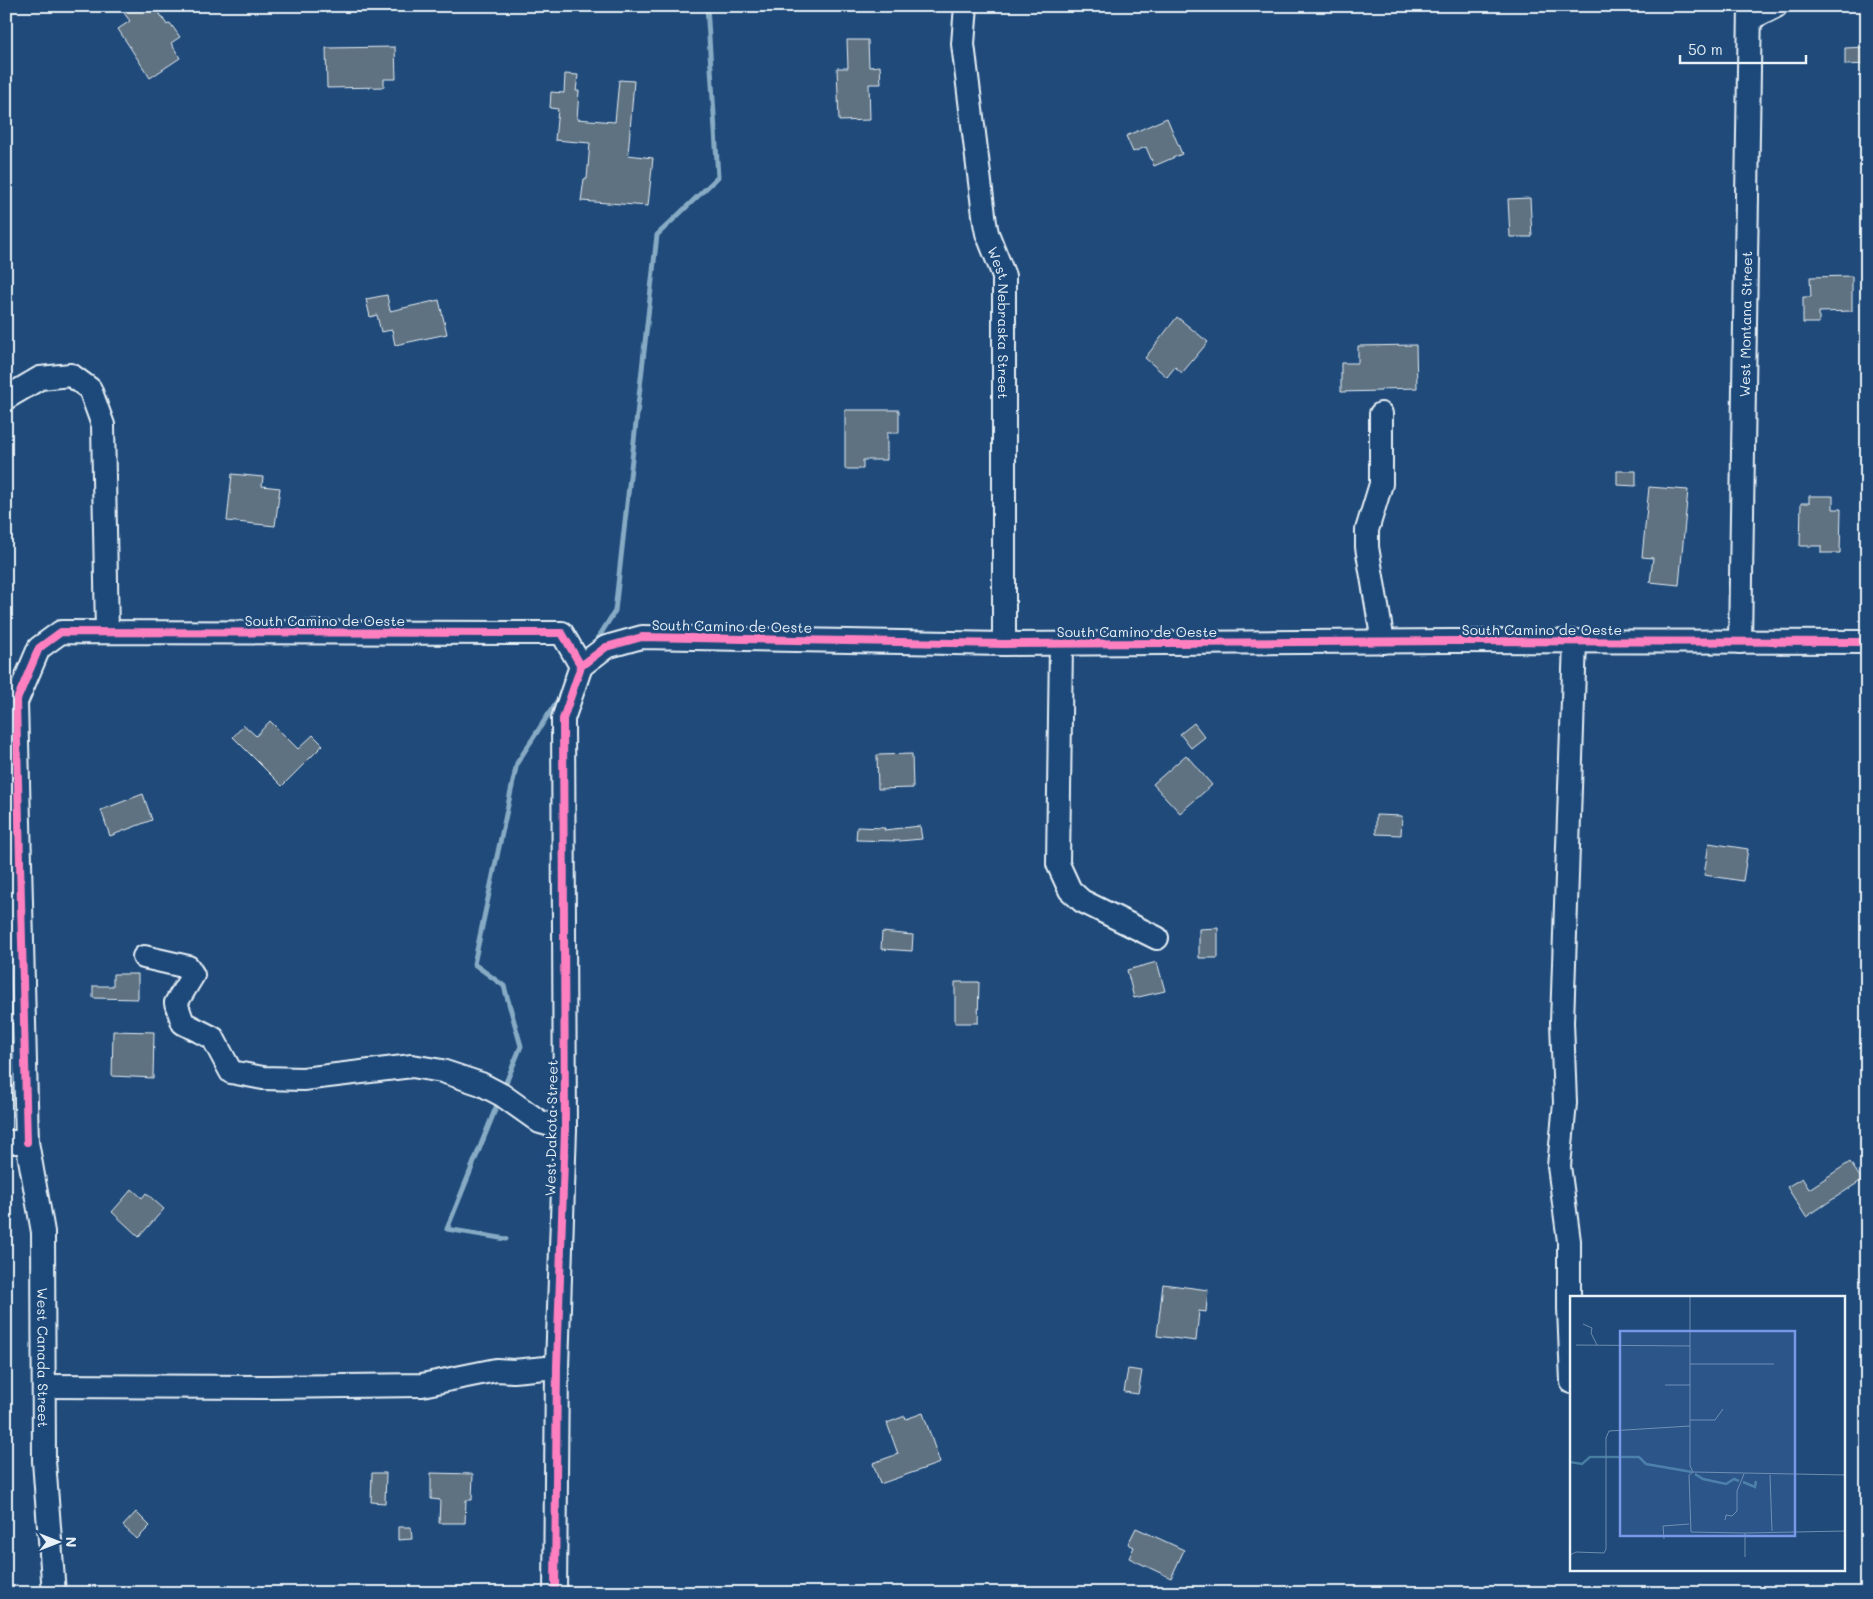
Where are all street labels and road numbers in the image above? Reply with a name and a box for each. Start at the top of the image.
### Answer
street label: West Nebraska Street [984,244,1014,399]
street label: West Montana Street [1734,251,1756,397]
street label: South Camino de Oeste [245,611,405,630]
street label: South Camino de Oeste [652,615,812,637]
street label: South Camino de Oeste [1462,620,1622,639]
street label: South Camino de Oeste [1057,622,1217,641]
street label: West Dakota Street [540,1060,562,1196]
street label: West Canada Street [34,1287,53,1428]

